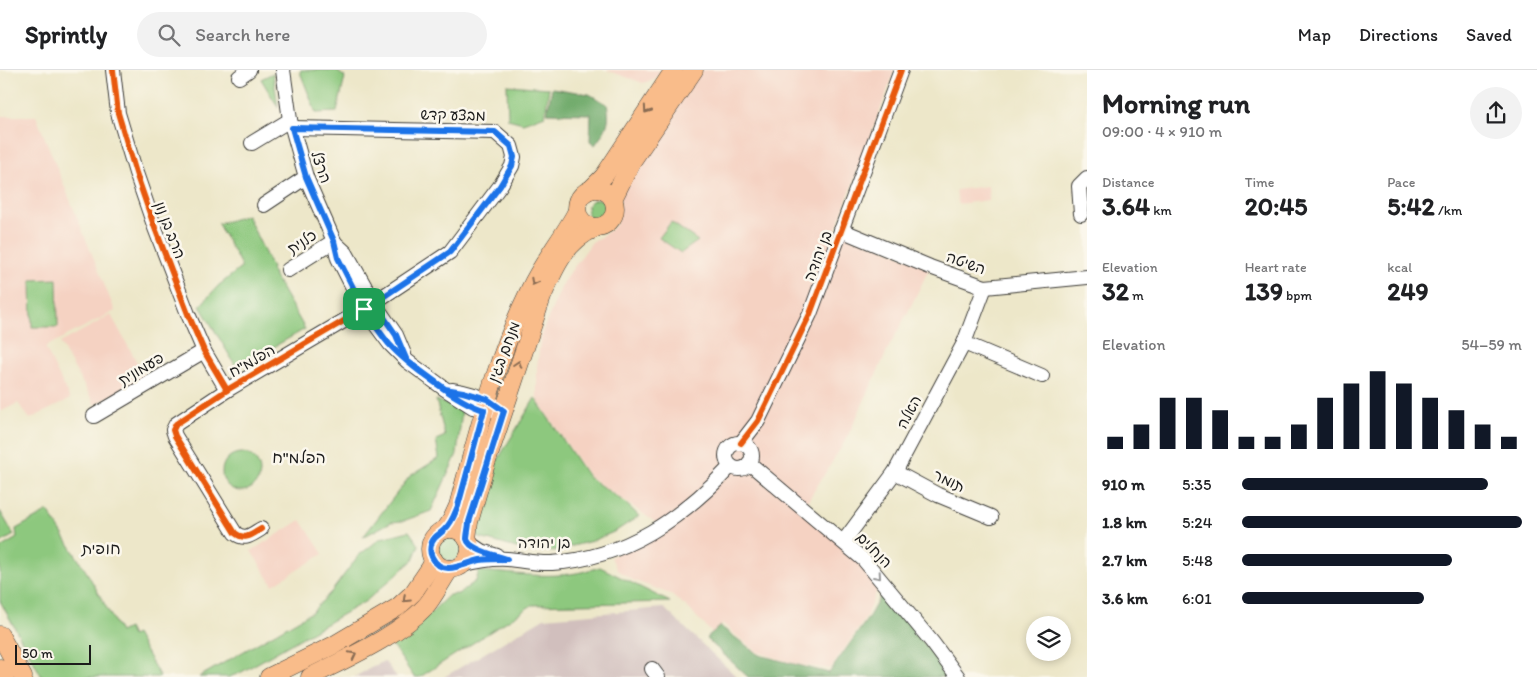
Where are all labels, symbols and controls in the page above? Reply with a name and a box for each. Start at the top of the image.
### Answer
search box [137,12,487,57]
text: Sprintly [25,20,107,49]
icon: search [155,21,183,49]
text: Search here [195,23,290,46]
text: Map [1298,24,1331,46]
text: Directions [1359,24,1438,46]
text: Saved [1466,24,1512,46]
text: Morning run [1102,86,1250,120]
button: share [1470,87,1522,139]
one-way arrow [644,104,653,114]
street label: מבצע קדש [420,105,486,125]
text: 09:00 · 4 × 910 m [1102,122,1222,141]
street label: הרצל [307,148,335,186]
text: Distance [1102,174,1154,191]
text: Time [1245,174,1275,191]
text: Pace [1387,174,1415,191]
text: 3.64 [1102,191,1150,221]
text: 20:45 [1245,191,1307,221]
text: 5:42 [1387,191,1435,221]
street label: הרב בן נון [151,199,189,261]
text: km [1150,202,1172,219]
text: /km [1435,202,1462,219]
street label: כלנית [284,226,320,258]
street label: בן יהודה [800,228,836,284]
street label: השיטה [944,248,988,278]
text: Elevation [1102,259,1158,276]
text: Heart rate [1245,259,1307,276]
text: kcal [1387,259,1412,276]
text: 32 [1102,276,1129,306]
text: 139 [1245,276,1283,306]
text: 249 [1387,276,1429,306]
one-way arrow [530,277,540,286]
text: m [1129,287,1144,304]
text: bpm [1283,287,1312,304]
pin [343,288,385,330]
icon: arrive [350,295,378,323]
street label: מנחם בגין [484,319,524,385]
text: Elevation [1102,335,1166,354]
text: 54–59 m [1461,335,1522,354]
street label: הפלמ"ח [226,341,278,381]
street label: פעמונית [115,348,167,390]
one-way arrow [513,361,523,369]
street label: האלה [893,392,925,432]
district label: הפלמ"ח [272,448,326,467]
street label: תומר [930,466,968,496]
text: 910 m [1102,475,1145,494]
text: 5:35 [1182,475,1211,494]
text: 1.8 km [1102,513,1147,532]
text: 5:24 [1182,513,1212,532]
street label: הנחלים [852,528,896,572]
street label: בן יהודה [518,534,571,552]
district label: חופית [80,539,121,558]
text: 2.7 km [1102,551,1147,570]
text: 5:48 [1182,551,1213,570]
one-way arrow [872,570,881,579]
text: 3.6 km [1102,589,1148,608]
text: 6:01 [1182,589,1212,608]
one-way arrow [403,593,412,602]
map controls [1026,616,1071,661]
button: layers [1026,616,1071,661]
scale bar [15,642,91,665]
text: 50 m [22,645,53,662]
one-way arrow [348,651,357,661]

